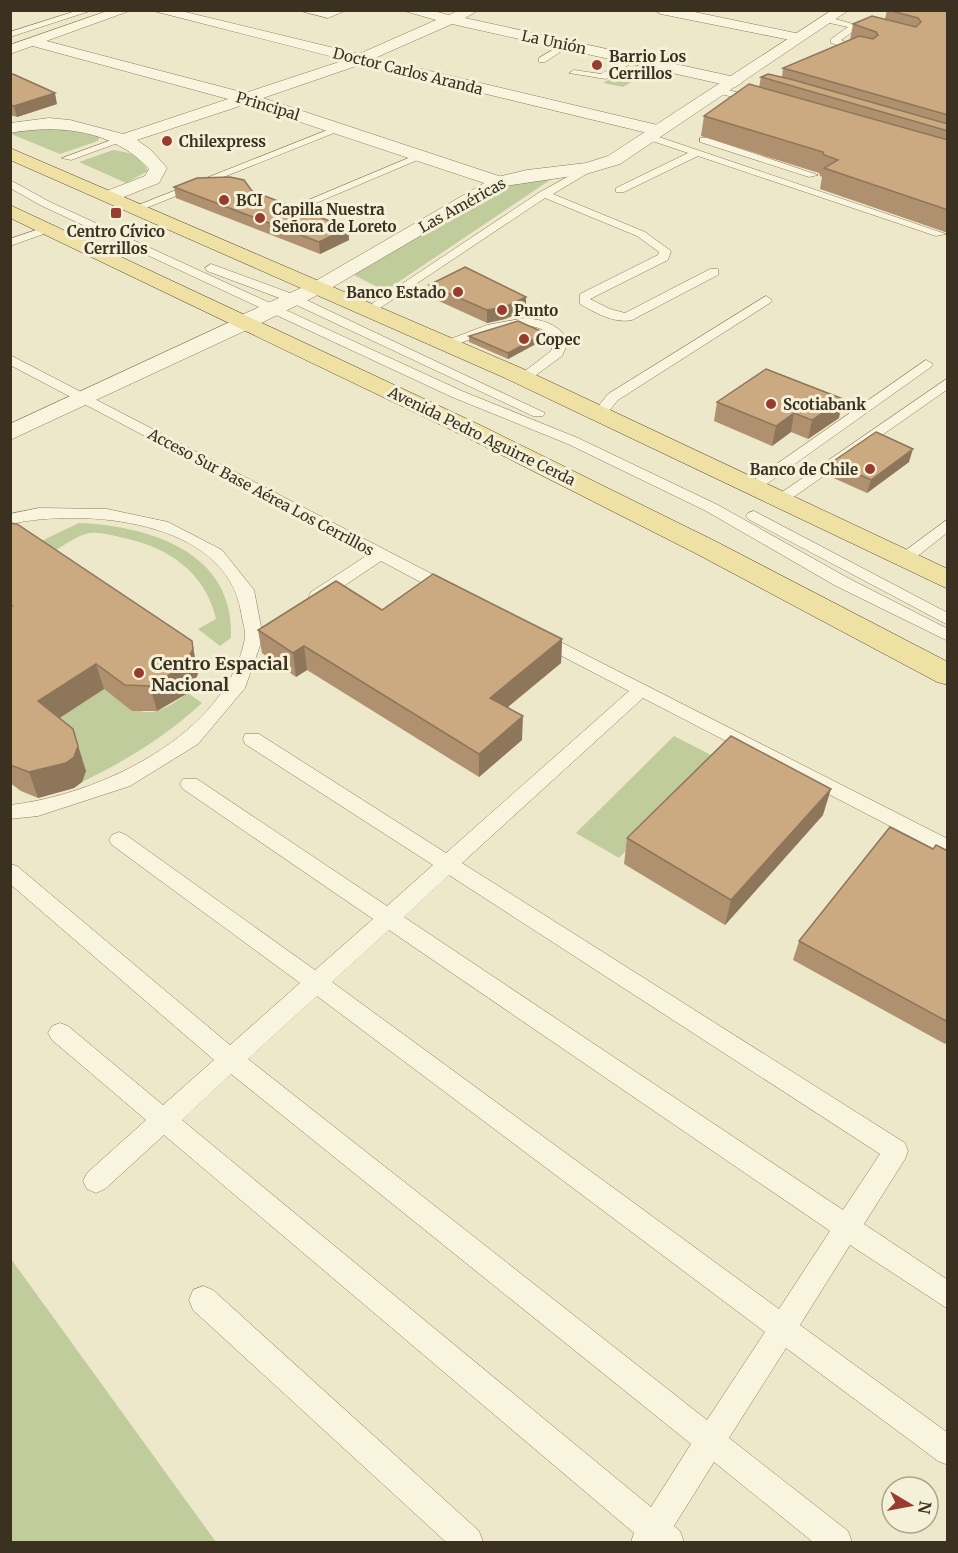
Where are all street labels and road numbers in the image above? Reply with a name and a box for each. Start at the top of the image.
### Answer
street label: La Unión [520,26,588,58]
street label: Doctor Carlos Aranda [331,43,485,99]
street label: Principal [234,87,302,125]
street label: Las Américas [415,173,509,237]
street label: Avenida Pedro Aguirre Cerda [384,382,579,490]
street label: Acceso Sur Base Aérea Los Cerrillos [144,424,377,560]

